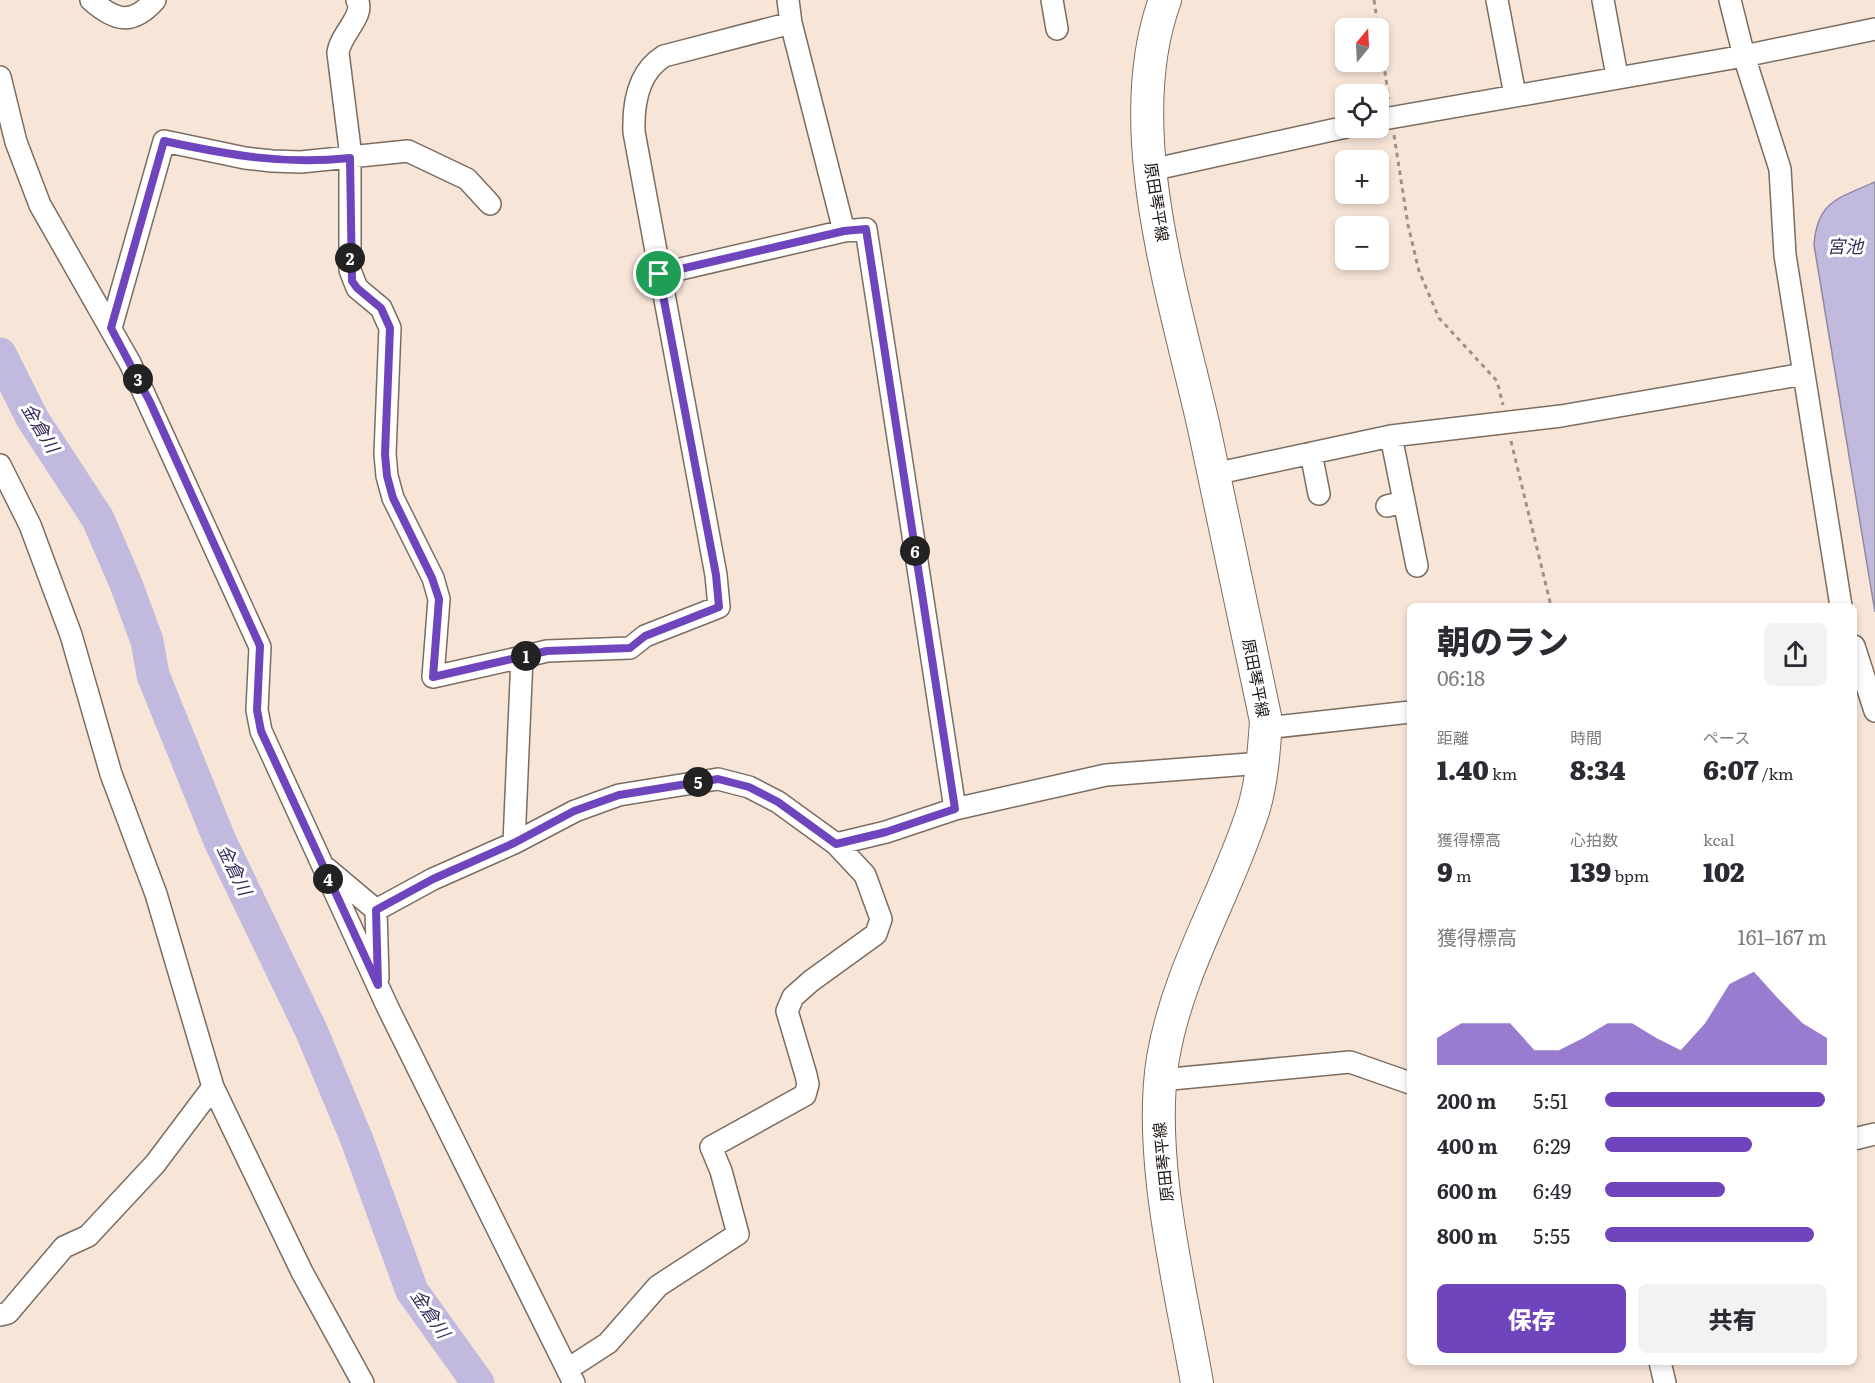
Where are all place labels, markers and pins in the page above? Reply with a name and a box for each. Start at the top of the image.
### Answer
pin: 2 [335,243,365,273]
pin [633,248,684,299]
pin: 3 [123,364,153,394]
pin: 6 [900,536,930,566]
pin: 1 [511,641,541,671]
pin: 5 [683,767,713,797]
pin: 4 [313,864,343,894]

